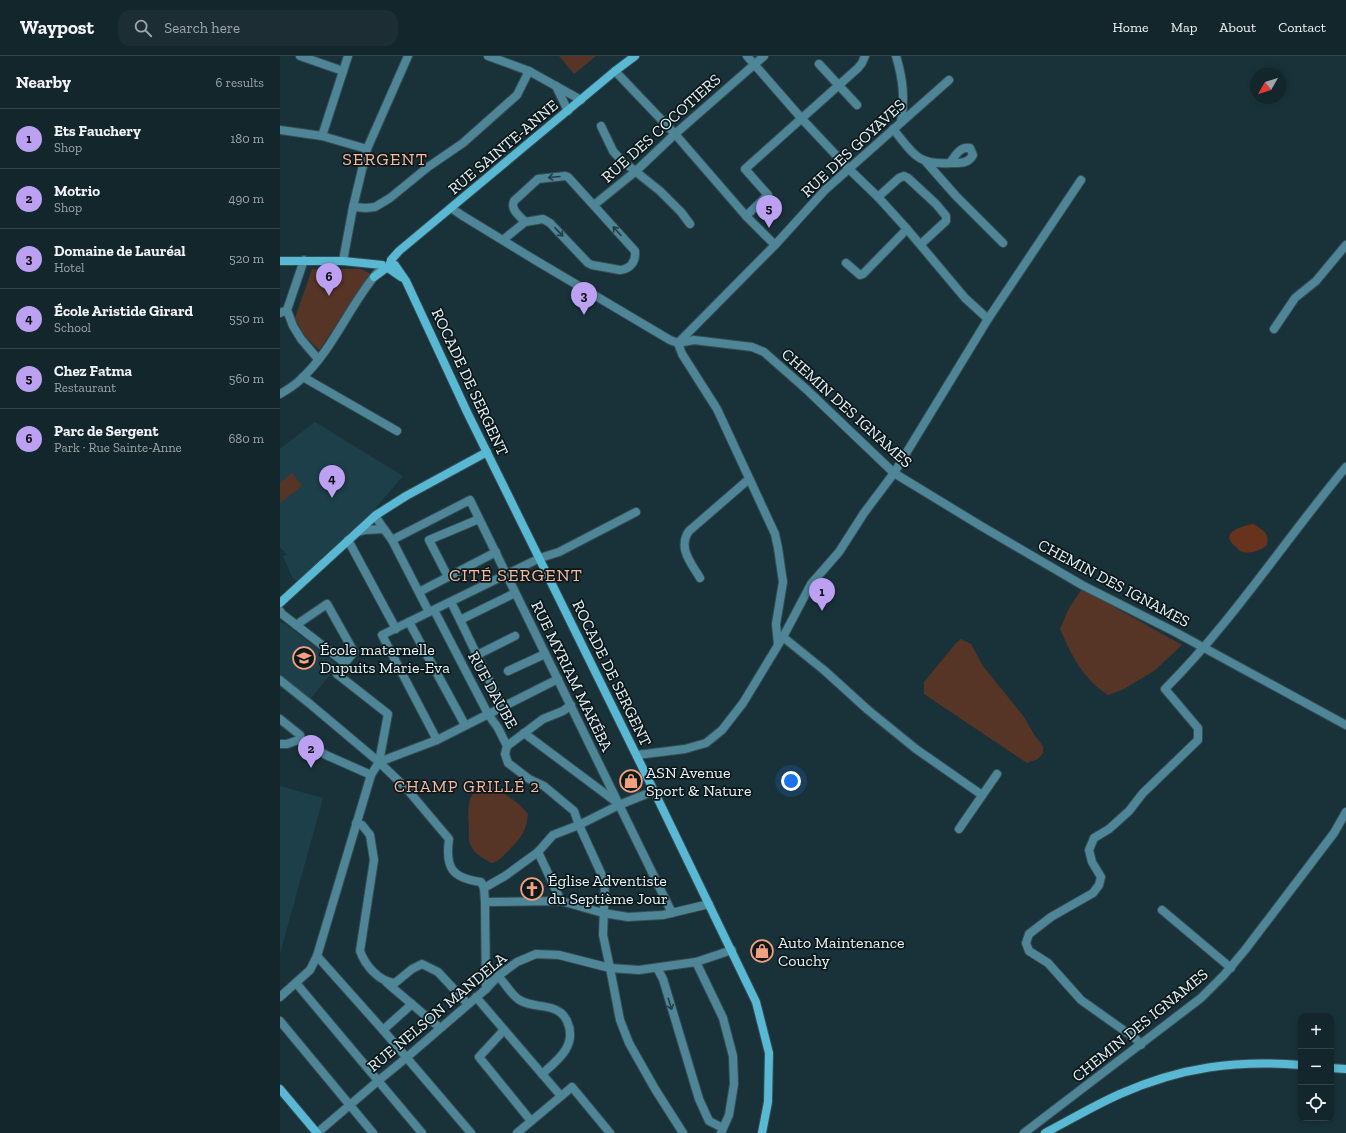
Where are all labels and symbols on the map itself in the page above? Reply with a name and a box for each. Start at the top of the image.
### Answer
north arrow [1250,68,1286,104]
street label: RUE DES COCOTIERS [598,70,724,186]
street label: RUE DES GOYAVES [797,95,909,201]
street label: RUE SAINTE-ANNE [444,96,562,198]
district label: SERGENT [342,148,428,170]
one-way arrow [548,173,561,181]
pin: 5 [756,195,782,228]
one-way arrow [612,226,622,236]
one-way arrow [554,227,563,237]
pin: 6 [316,263,342,296]
pin: 3 [571,282,597,315]
street label: ROCADE DE SERGENT [428,305,513,459]
street label: CHEMIN DES IGNAMES [778,344,916,472]
pin: 4 [319,465,345,498]
street label: CHEMIN DES IGNAMES [1035,535,1193,631]
district label: CITÉ SERGENT [449,564,583,586]
pin: 1 [809,578,835,611]
street label: ROCADE DE SERGENT [568,597,656,749]
street label: RUE MYRIAM MAKÉBA [527,598,617,755]
place label: École maternelle Dupuits Marie-Eva [320,640,450,677]
school or university icon: École maternelle Dupuits Marie-Eva [291,645,317,671]
street label: RUE DAUBE [464,648,522,732]
pin: 2 [298,735,324,768]
place label: ASN Avenue Sport & Nature [646,763,751,800]
shop icon: ASN Avenue Sport & Nature [618,768,644,794]
your location [781,771,801,791]
district label: CHAMP GRILLÉ 2 [394,776,540,796]
place label: Église Adventiste du Septième Jour [548,871,668,908]
church icon: Église Adventiste du Septième Jour [519,876,545,902]
place label: Auto Maintenance Couchy [778,933,905,970]
shop icon: Auto Maintenance Couchy [749,938,775,964]
street label: RUE NELSON MANDELA [364,948,511,1076]
street label: CHEMIN DES IGNAMES [1068,964,1212,1086]
one-way arrow [667,998,674,1011]

